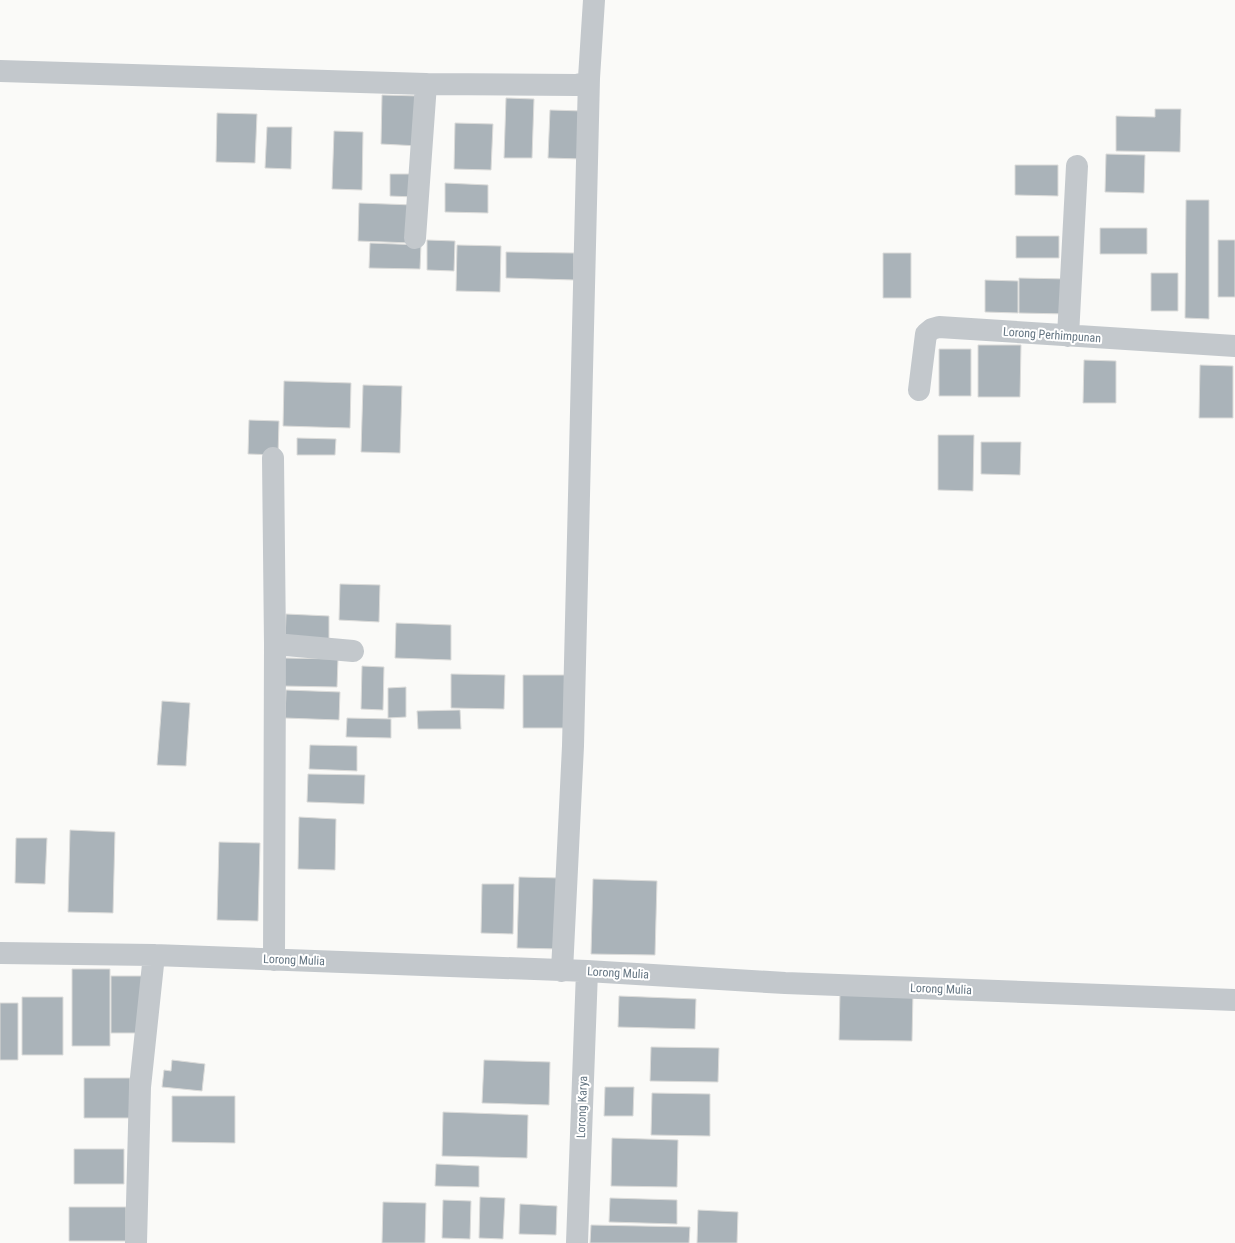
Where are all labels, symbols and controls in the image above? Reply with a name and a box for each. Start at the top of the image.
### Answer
street label: Lorong Perhimpunan [1002,325,1102,345]
street label: Lorong Mulia [263,952,325,968]
street label: Lorong Mulia [587,964,650,982]
street label: Lorong Mulia [910,981,972,997]
street label: Lorong Karya [574,1075,590,1138]

